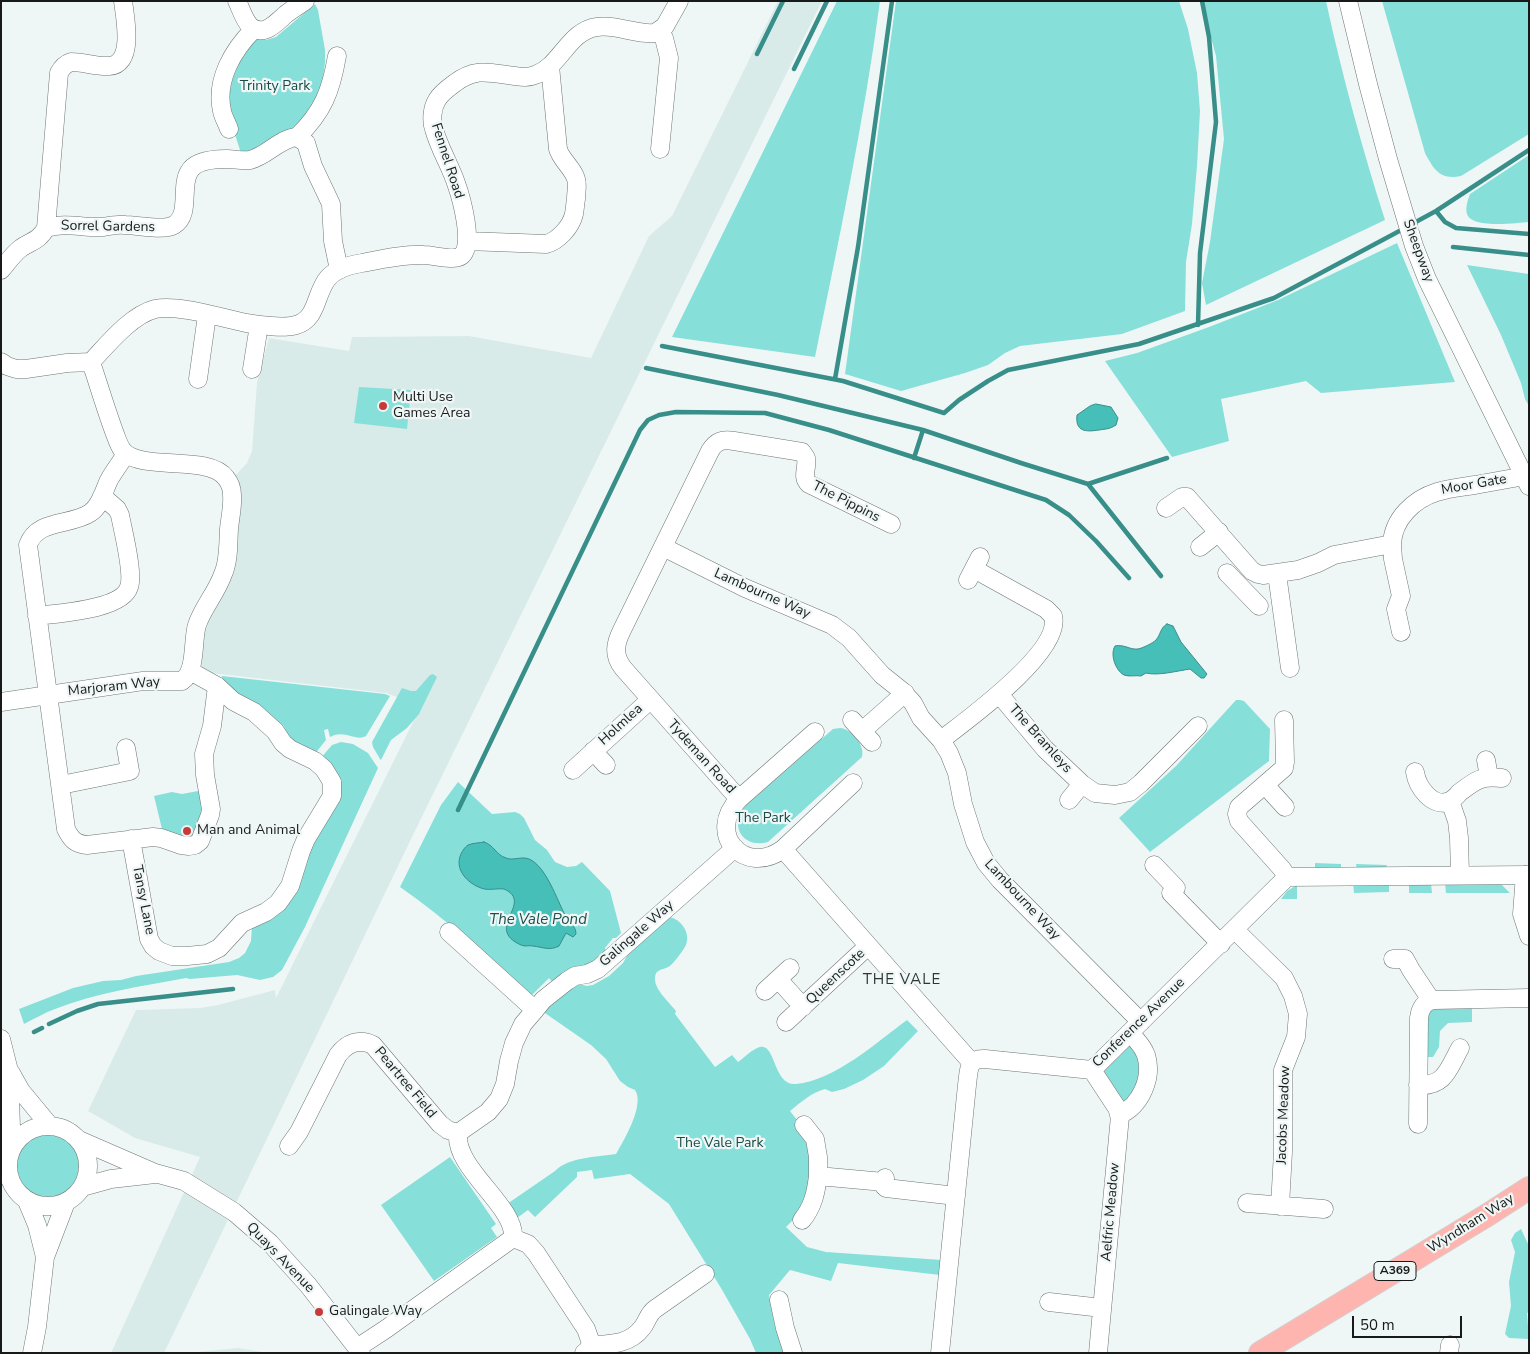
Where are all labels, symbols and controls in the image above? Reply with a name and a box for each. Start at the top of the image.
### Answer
park label: Trinity Park [240,79,310,95]
street label: Fennel Road [427,121,467,201]
street label: Sheepway [1399,217,1437,285]
street label: Sorrel Gardens [61,218,155,236]
place label: Multi Use Games Area [393,390,470,422]
marker: Multi Use Games Area [377,400,389,412]
street label: Moor Gate [1440,471,1508,499]
street label: The Pippins [809,478,883,526]
street label: Lambourne Way [711,565,813,623]
street label: Marjoram Way [67,674,161,700]
street label: Holmlea [595,701,647,749]
street label: The Bramleys [1005,701,1075,777]
street label: Tydeman Road [663,717,739,797]
park label: The Park [735,811,791,827]
place label: Man and Animal [197,823,300,839]
marker: Man and Animal [181,825,193,837]
street label: Lambourne Way [980,856,1064,944]
street label: Tansy Lane [128,864,158,936]
street label: Galingale Way [596,897,678,971]
water label: The Vale Pond [489,911,587,929]
street label: Queenscote [803,945,869,1009]
district label: THE VALE [862,971,942,989]
street label: Conference Avenue [1089,975,1189,1071]
street label: Peartree Field [370,1044,440,1122]
street label: Jacobs Meadow [1274,1065,1294,1165]
park label: The Vale Park [677,1136,763,1152]
street label: Aelfric Meadow [1098,1162,1124,1262]
street label: Wyndham Way [1425,1191,1517,1257]
street label: Quays Avenue [242,1219,318,1297]
road number: A369 [1374,1262,1416,1280]
place label: Galingale Way [329,1304,422,1320]
marker: Galingale Way [313,1306,325,1318]
scale bar [1355,1306,1465,1338]
text: 50 m [1360,1315,1395,1335]

